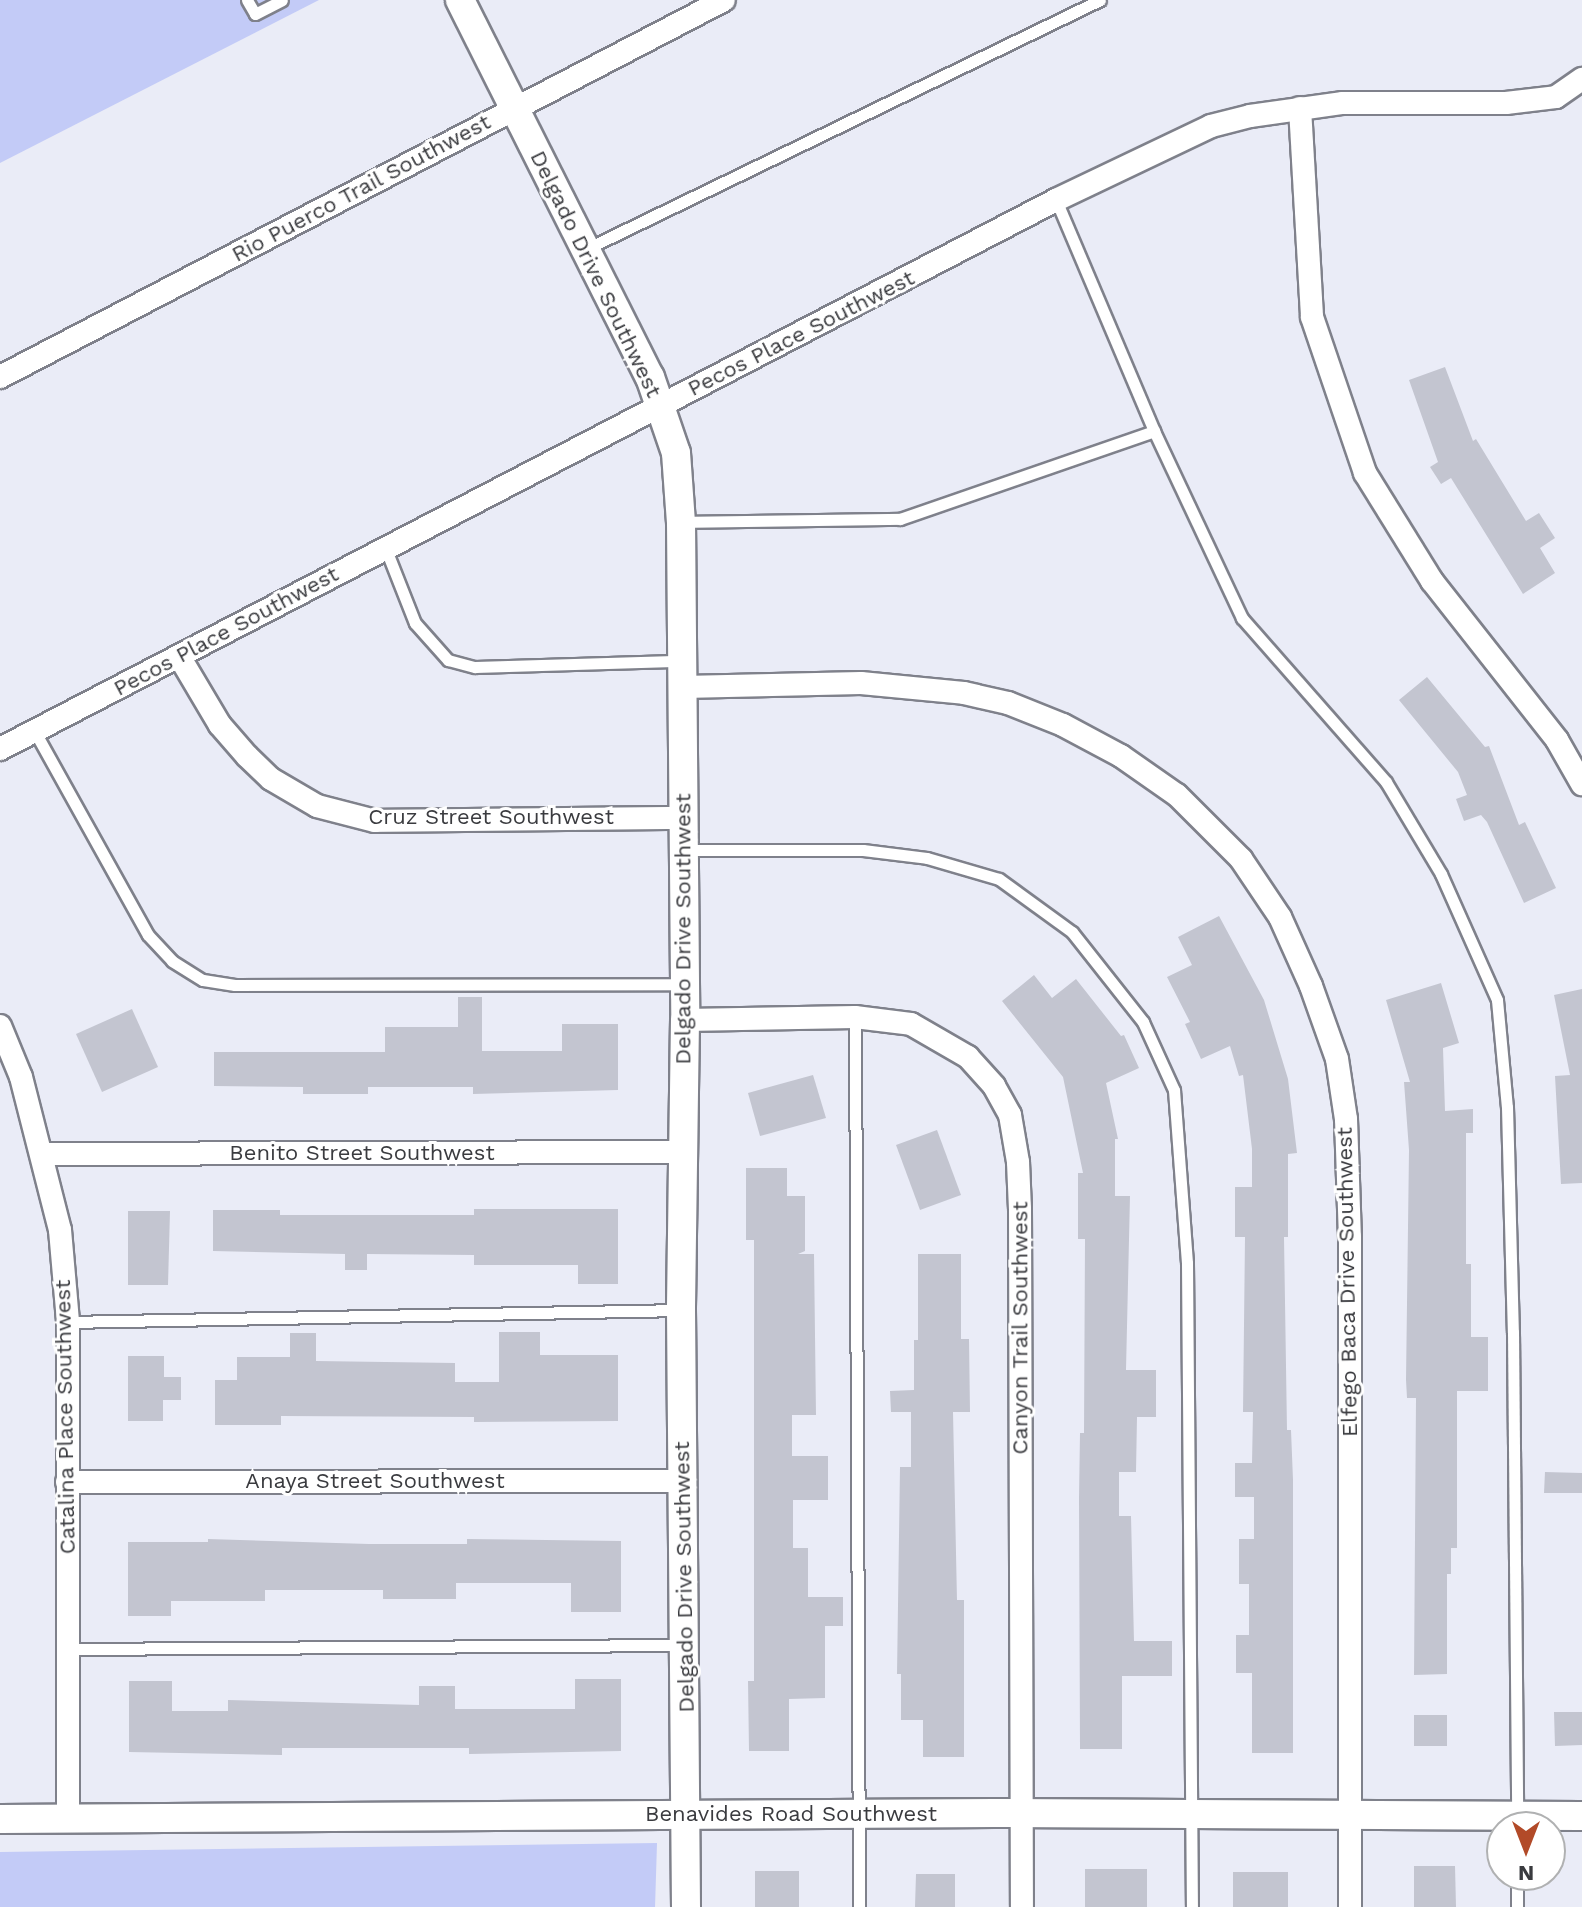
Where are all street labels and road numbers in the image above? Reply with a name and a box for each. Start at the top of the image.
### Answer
street label: Rio Puerco Trail Southwest [227,108,495,268]
street label: Delgado Drive Southwest [525,146,667,402]
street label: Pecos Place Southwest [683,264,919,402]
street label: Pecos Place Southwest [109,560,343,702]
street label: Delgado Drive Southwest [670,793,696,1065]
street label: Cruz Street Southwest [368,804,614,830]
street label: Elfego Baca Drive Southwest [1331,1126,1363,1438]
street label: Benito Street Southwest [229,1140,495,1166]
street label: Canyon Trail Southwest [1007,1201,1033,1455]
street label: Catalina Place Southwest [49,1279,81,1555]
street label: Delgado Drive Southwest [668,1441,700,1713]
street label: Anaya Street Southwest [245,1468,505,1494]
street label: Benavides Road Southwest [645,1801,937,1827]

